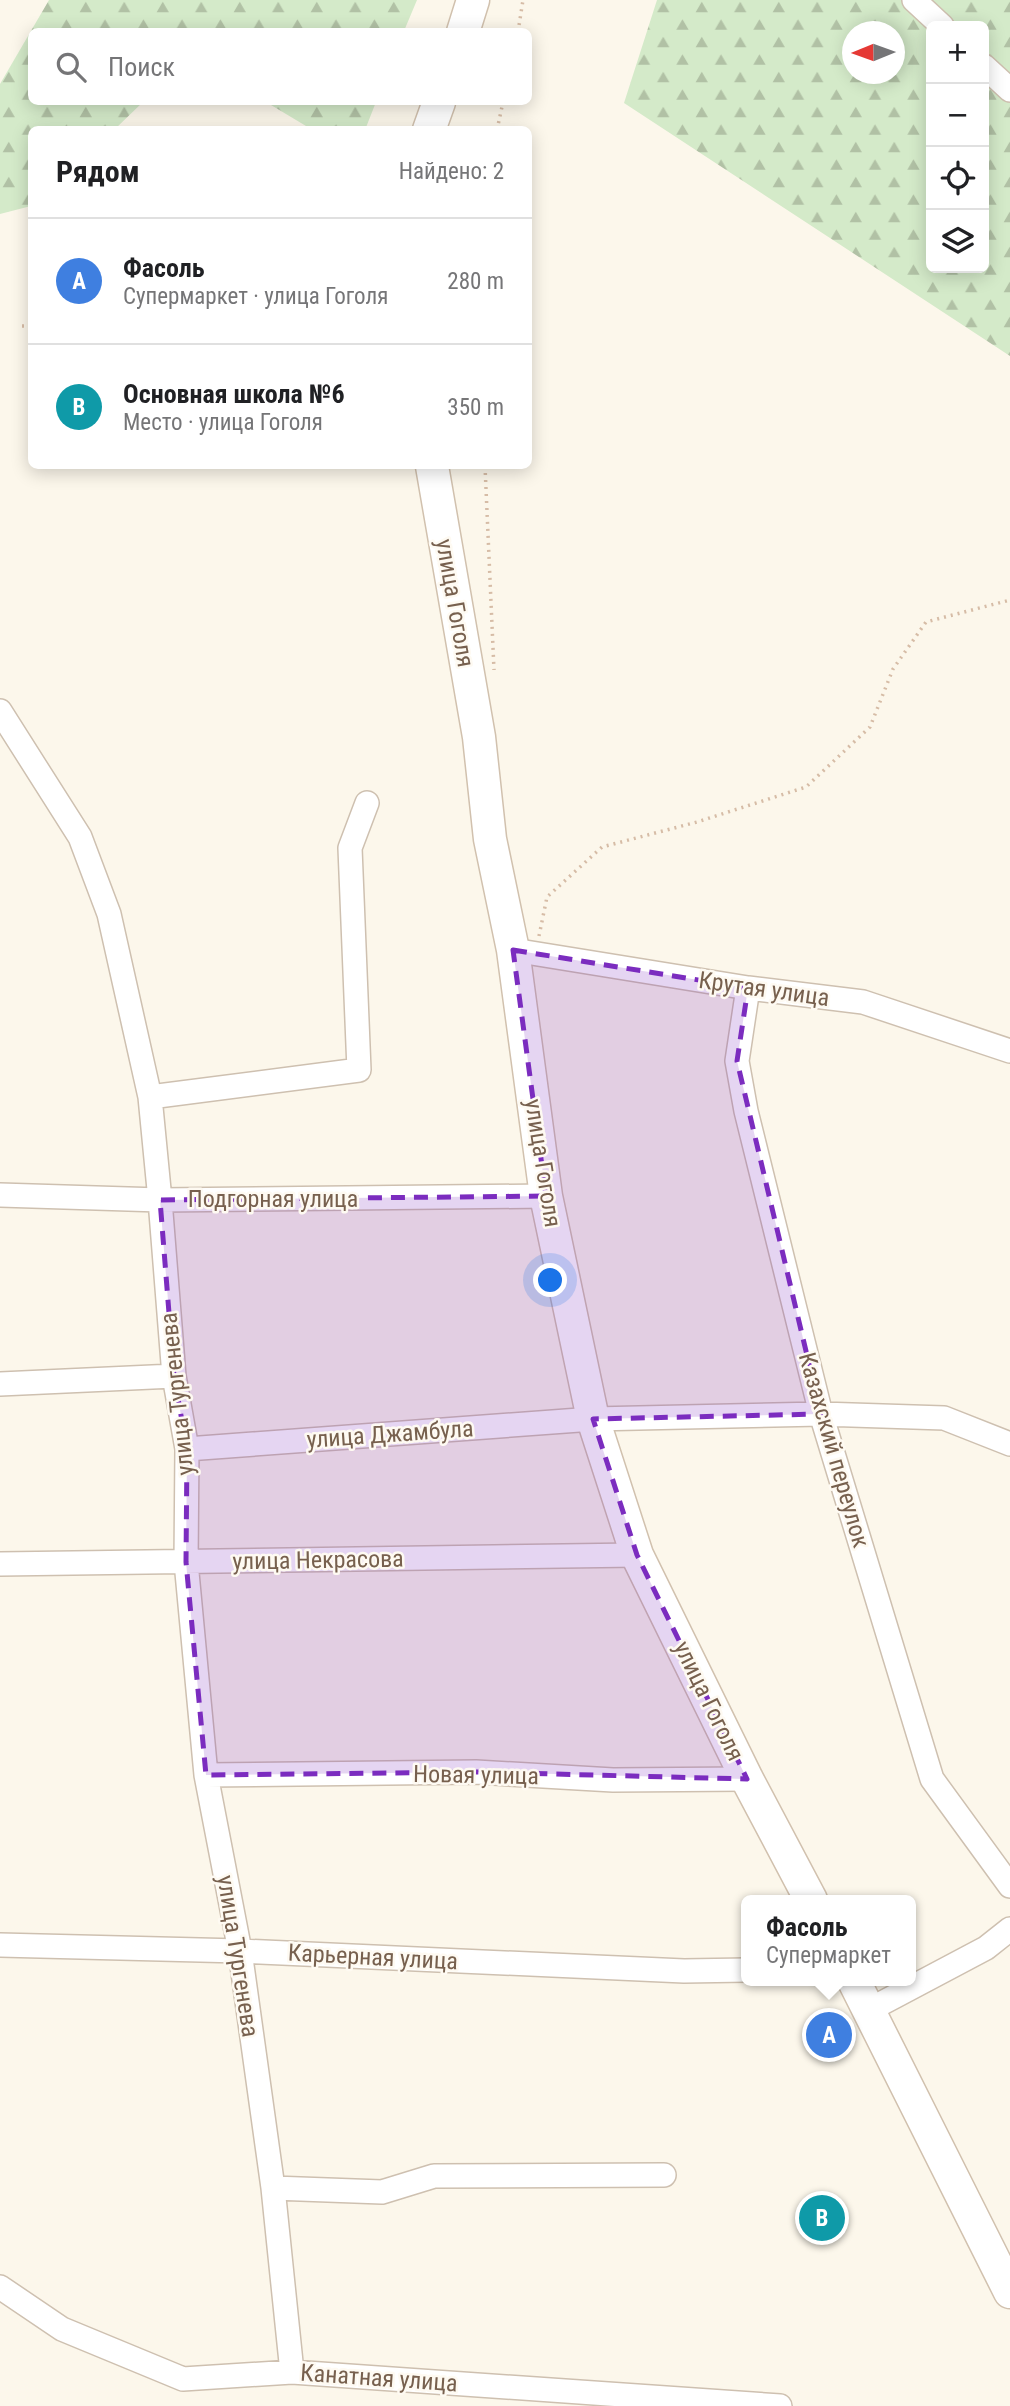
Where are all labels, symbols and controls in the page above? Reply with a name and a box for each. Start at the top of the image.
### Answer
north arrow [842,21,905,84]
map controls [926,21,989,273]
button: + [926,21,989,84]
search box [28,28,532,105]
icon: search [52,48,90,86]
text: Поиск [108,52,175,82]
button: − [926,84,989,147]
button: locate [926,147,989,210]
text: Рядом [56,154,140,189]
text: Найдено: 2 [399,158,504,185]
button: layers [926,210,989,273]
text: Фасоль [123,253,205,283]
text: A [72,268,86,295]
text: 280 m [447,268,504,295]
text: Супермаркет · улица Гоголя [123,283,388,310]
text: Основная школа №6 [123,379,345,409]
text: B [73,394,85,421]
text: 350 m [447,394,504,421]
text: Место · улица Гоголя [123,409,323,436]
street label: улица Гоголя [430,537,480,669]
street label: Крутая улица [697,966,831,1012]
street label: улица Гоголя [519,1097,567,1229]
street label: Подгорная улица [188,1185,358,1213]
your location [533,1263,567,1297]
street label: улица Тургенева [155,1311,199,1477]
street label: Казахский переулок [793,1349,875,1551]
street label: улица Джамбула [306,1414,474,1454]
street label: улица Некрасова [232,1545,404,1575]
street label: улица Гоголя [668,1637,750,1765]
street label: Новая улица [413,1760,539,1790]
street label: улица Тургенева [211,1873,265,2039]
popup [741,1895,916,1986]
text: Фасоль [766,1912,848,1942]
street label: Карьерная улица [287,1939,459,1975]
text: Супермаркет [766,1942,891,1969]
pin: A [806,2009,852,2061]
pin: B [799,2192,845,2244]
street label: Канатная улица [299,2359,459,2397]

